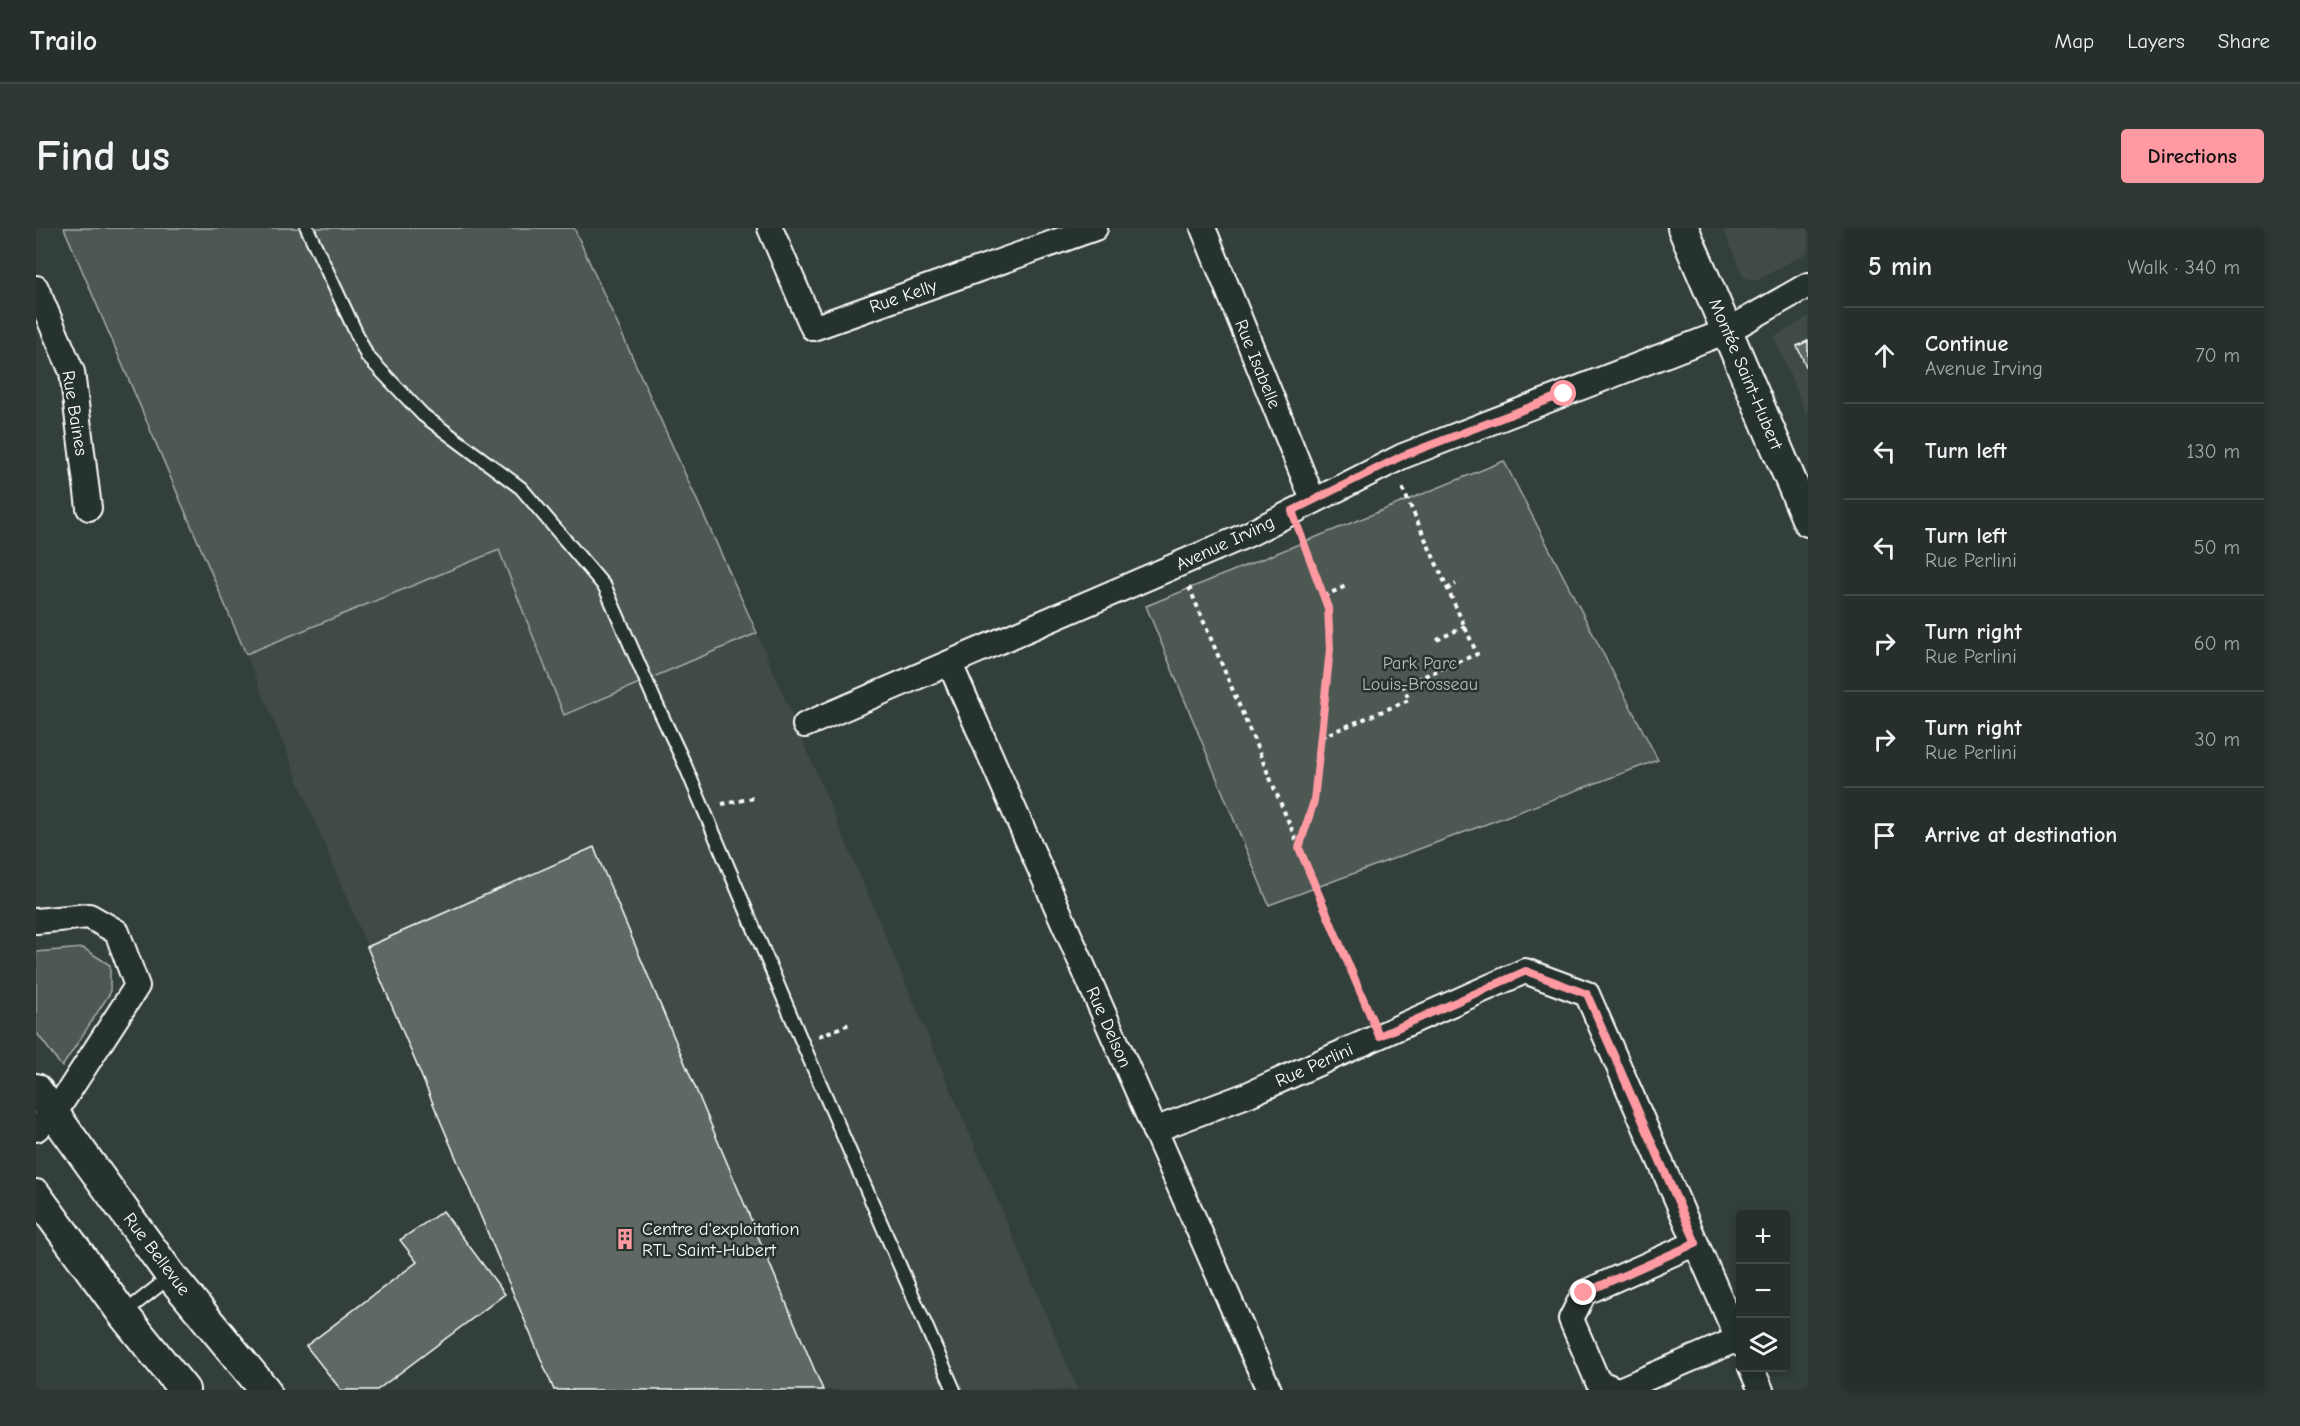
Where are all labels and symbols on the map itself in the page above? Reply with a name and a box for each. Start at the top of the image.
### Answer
street label: Rue Kelly [867,275,941,318]
street label: Montée Saint-Hubert [1704,296,1787,454]
street label: Rue Isabelle [1230,317,1285,412]
street label: Rue Baines [57,369,92,457]
route start [1550,380,1576,406]
street label: Avenue Irving [1173,512,1278,575]
park label: Park Parc Louis-Brosseau [1362,653,1478,695]
street label: Rue Delson [1081,984,1136,1071]
street label: Rue Perlini [1272,1039,1356,1092]
street label: Rue Bellevue [119,1209,194,1300]
place label: Centre d'exploitation RTL Saint-Hubert [642,1219,799,1261]
building icon: Centre d'exploitation RTL Saint-Hubert [613,1227,637,1251]
route end [1570,1279,1596,1305]

